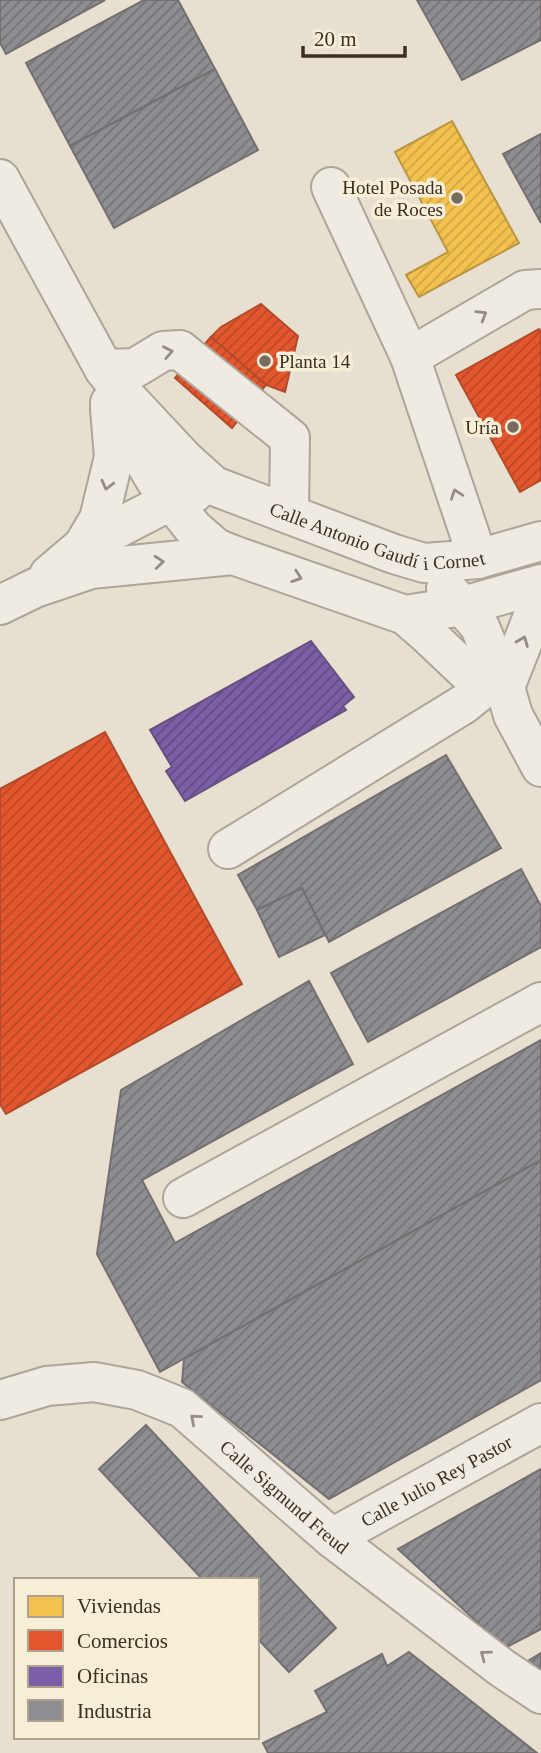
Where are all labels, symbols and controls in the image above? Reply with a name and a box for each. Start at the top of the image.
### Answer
scale bar [303,14,405,58]
text: 20 m [314,27,357,51]
place label: Hotel Posada de Roces [342,177,444,220]
marker: Hotel Posada de Roces [449,190,465,206]
one-way arrow [474,310,487,323]
one-way arrow [163,345,174,360]
place label: Planta 14 [279,351,351,372]
marker: Planta 14 [257,353,273,369]
place label: Uría [465,417,500,438]
marker: Uría [505,419,521,435]
one-way arrow [101,479,115,491]
one-way arrow [450,488,464,501]
street label: Calle Antonio Gaudí i Cornet [267,498,488,574]
one-way arrow [154,555,165,570]
one-way arrow [291,569,303,583]
one-way arrow [514,636,528,648]
one-way arrow [190,1415,203,1427]
street label: Calle Julio Rey Pastor [357,1430,516,1531]
street label: Calle Sigmund Freud [216,1436,353,1558]
legend [14,1578,259,1739]
text: Viviendas [77,1594,161,1618]
text: Comercios [77,1629,168,1653]
one-way arrow [481,1651,493,1663]
text: Oficinas [77,1664,148,1688]
text: Industria [77,1699,152,1723]

